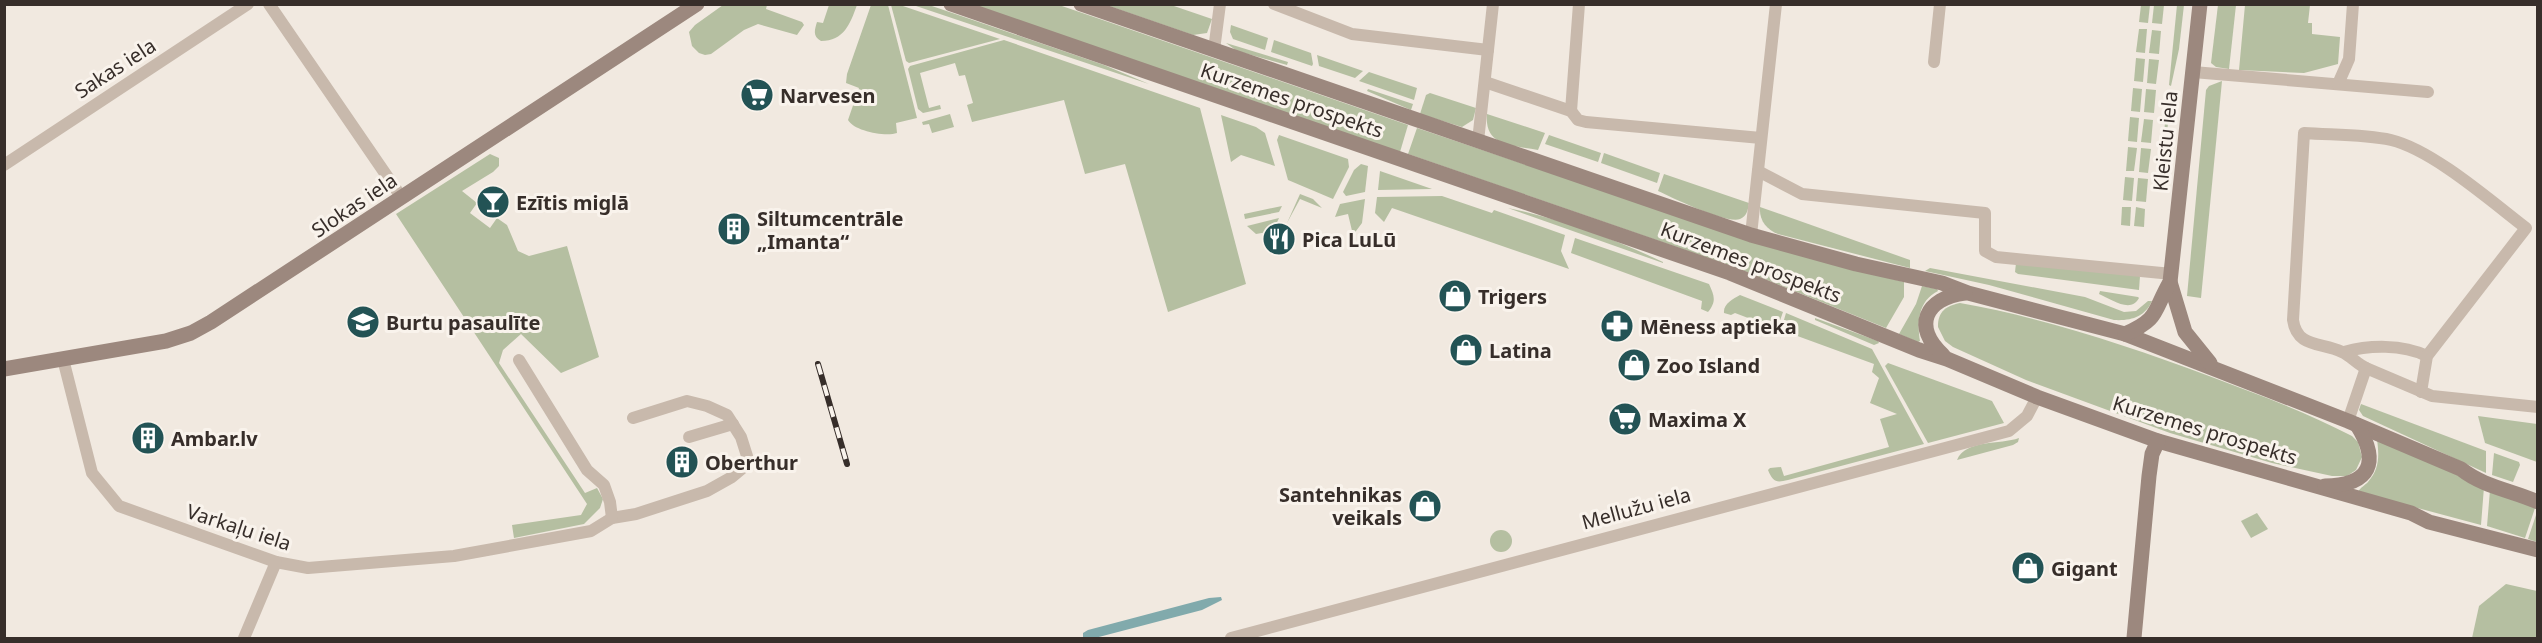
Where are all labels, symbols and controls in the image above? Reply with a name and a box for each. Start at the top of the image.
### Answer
street label: Sakas iela [69,32,161,104]
street label: Kurzemes prospekts [1197,56,1387,144]
supermarket icon: Narvesen [739,77,775,113]
place label: Narvesen [780,82,876,109]
street label: Kleistu iela [2146,89,2184,193]
street label: Slokas iela [306,166,402,244]
bar icon: Ezītis miglā [475,184,511,220]
place label: Ezītis miglā [516,189,629,216]
place label: Siltumcentrāle „Imanta“ [757,205,904,255]
building icon: Siltumcentrāle „Imanta“ [716,211,752,247]
street label: Kurzemes prospekts [1657,215,1845,309]
restaurant icon: Pica LuLū [1261,221,1297,257]
place label: Pica LuLū [1302,226,1396,253]
shop icon: Trigers [1437,278,1473,314]
place label: Trigers [1478,283,1547,310]
school or university icon: Burtu pasaulīte [345,304,381,340]
pharmacy icon: Mēness aptieka [1599,308,1635,344]
place label: Burtu pasaulīte [386,309,540,336]
place label: Mēness aptieka [1640,313,1797,340]
shop icon: Latina [1448,332,1484,368]
place label: Latina [1489,337,1552,364]
shop icon: Zoo Island [1616,347,1652,383]
place label: Zoo Island [1657,352,1760,379]
street label: Kurzemes prospekts [2110,389,2300,471]
supermarket icon: Maxima X [1607,401,1643,437]
place label: Maxima X [1648,406,1747,433]
building icon: Ambar.lv [130,420,166,456]
place label: Ambar.lv [171,425,258,452]
building icon: Oberthur [664,444,700,480]
place label: Oberthur [705,449,798,476]
street label: Mellužu iela [1578,480,1694,536]
place label: Santehnikas veikals [1279,481,1402,531]
shop icon: Santehnikas veikals [1407,488,1443,524]
street label: Varkaļu iela [183,497,295,557]
shop icon: Gigant [2010,550,2046,586]
place label: Gigant [2051,555,2118,582]

